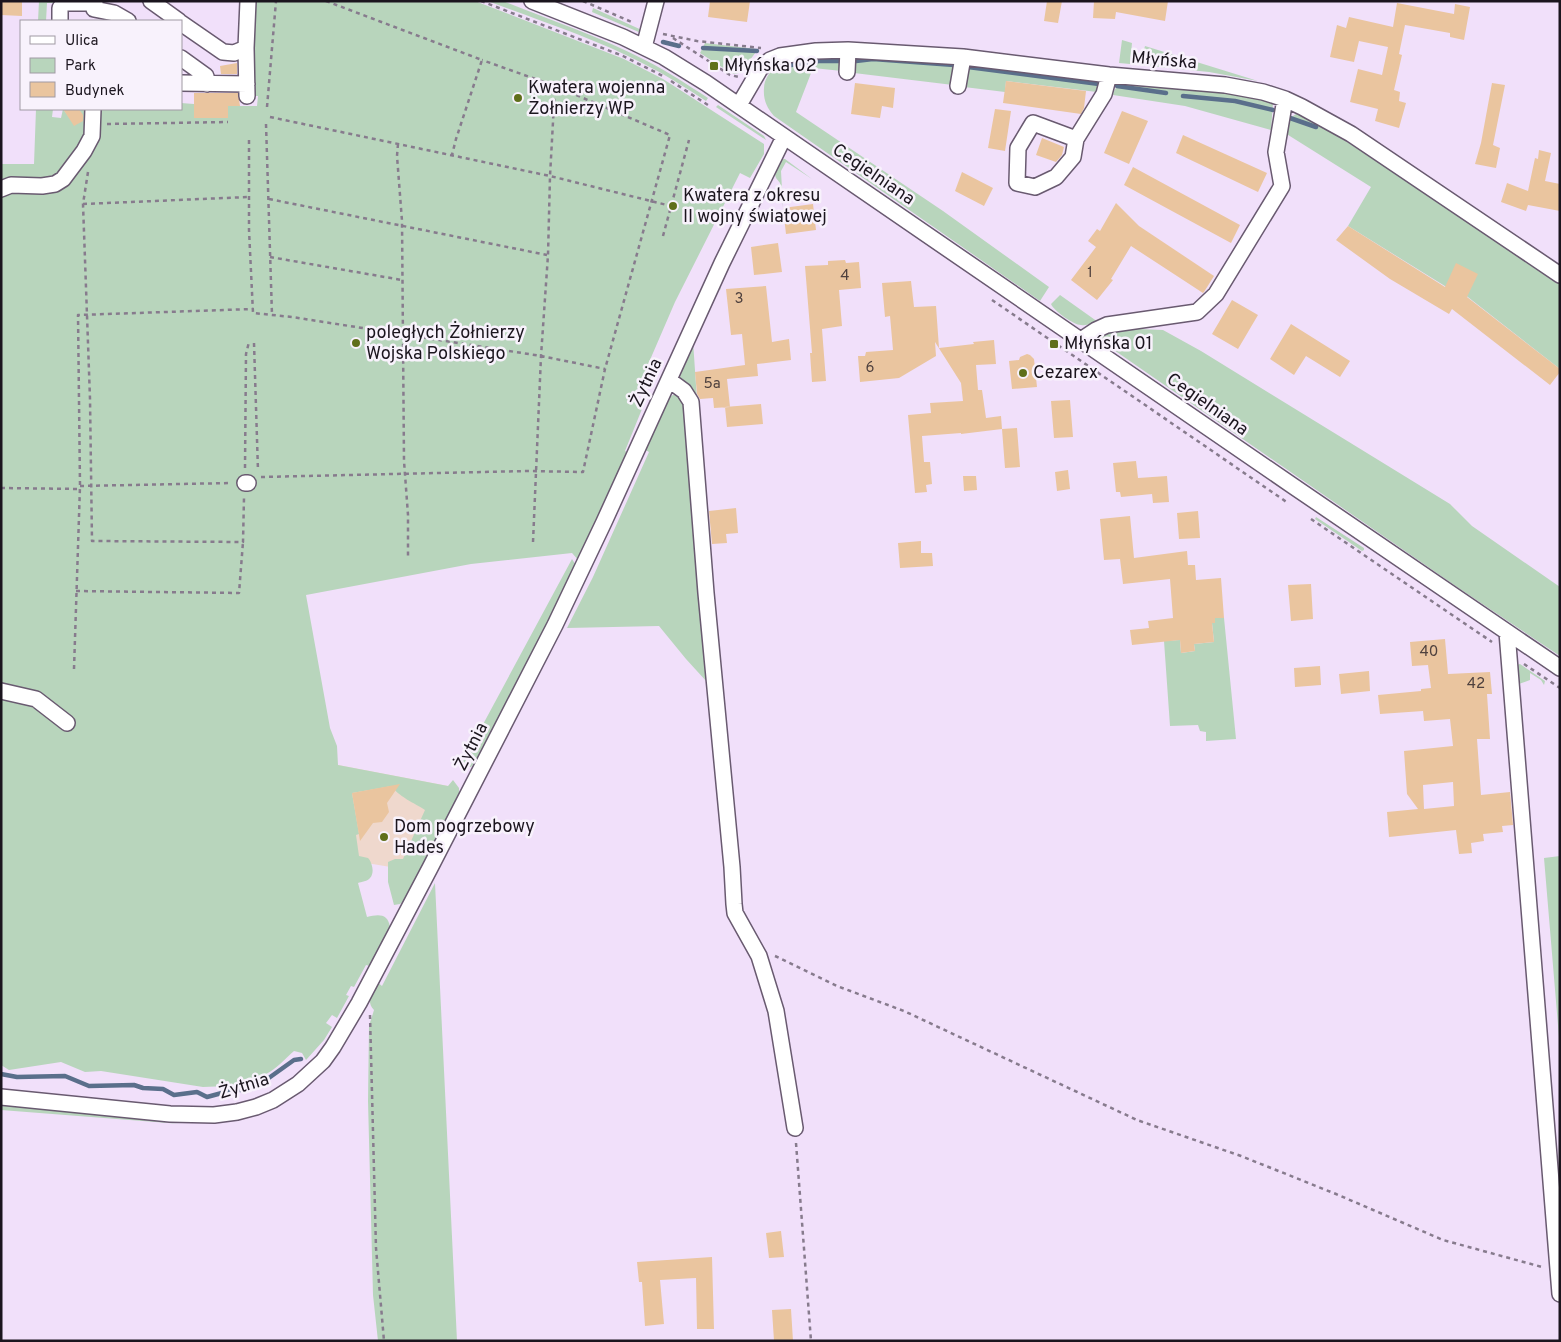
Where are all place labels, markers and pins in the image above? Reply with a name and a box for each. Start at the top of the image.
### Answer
place label: Młyńska 02 [724,55,817,78]
marker: Młyńska 02 [708,60,720,72]
place label: Kwatera wojenna Żołnierzy WP [528,77,665,121]
marker: Kwatera wojenna Żołnierzy WP [512,92,524,104]
place label: Kwatera z okresu II wojny światowej [683,185,827,229]
marker: Kwatera z okresu II wojny światowej [667,200,679,212]
place label: poległych Żołnierzy Wojska Polskiego [366,320,525,366]
place label: Młyńska 01 [1064,333,1152,356]
marker: poległych Żołnierzy Wojska Polskiego [350,337,362,349]
marker: Młyńska 01 [1048,338,1060,350]
place label: Cezarex [1033,362,1098,385]
marker: Cezarex [1017,367,1029,379]
place label: Dom pogrzebowy Hades [394,816,535,860]
marker: Dom pogrzebowy Hades [378,831,390,843]

